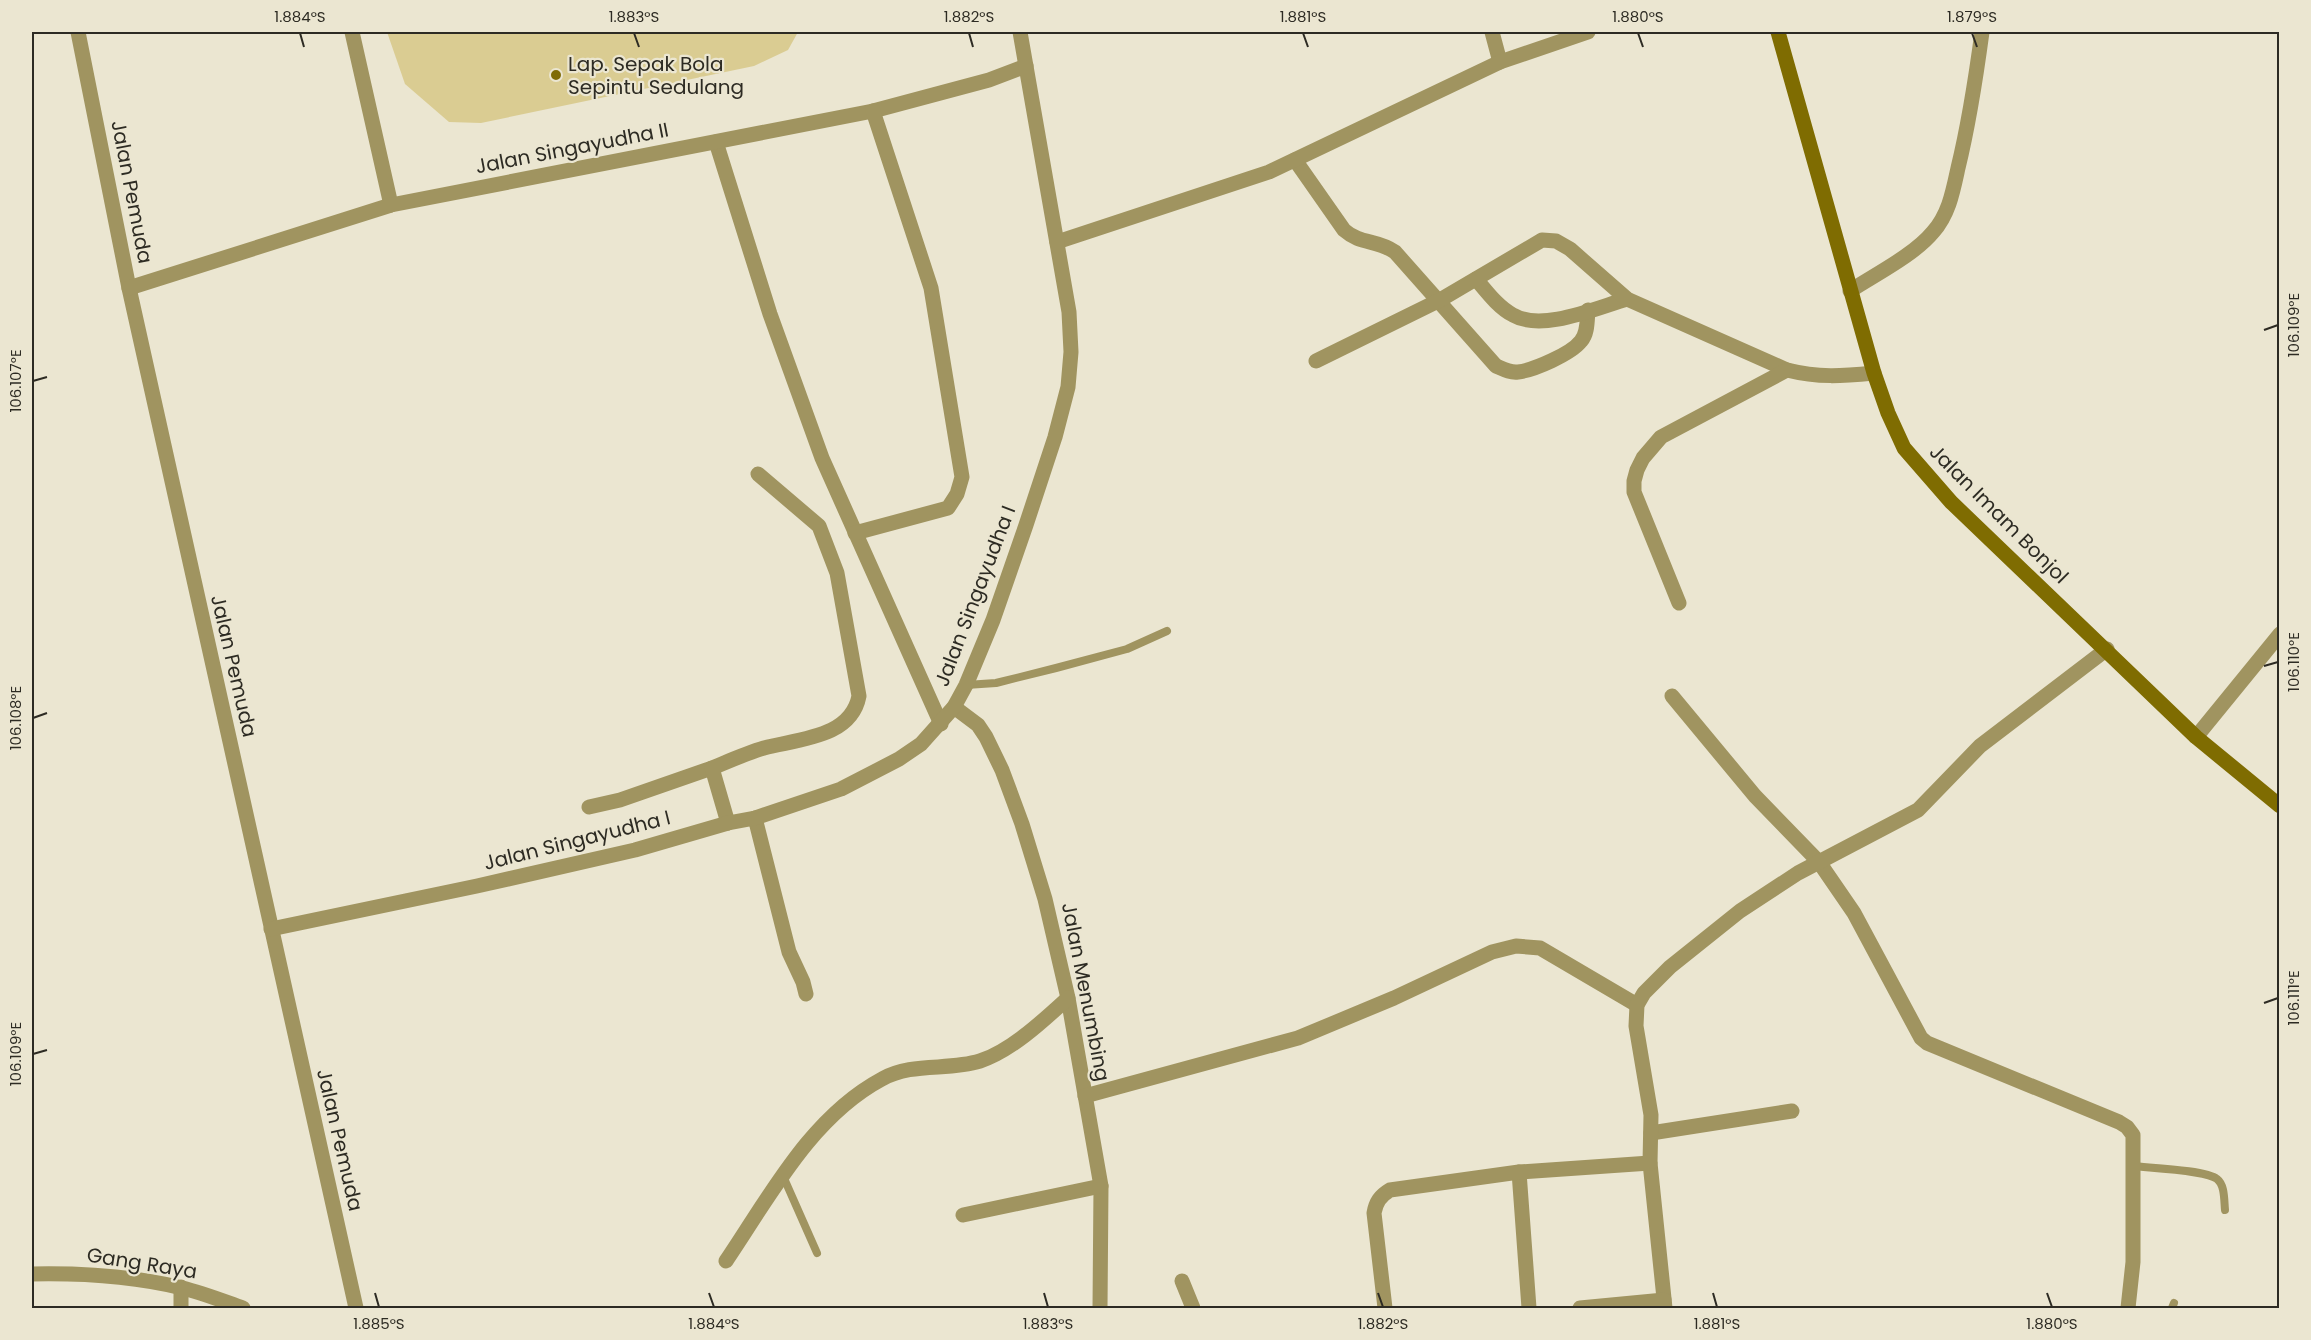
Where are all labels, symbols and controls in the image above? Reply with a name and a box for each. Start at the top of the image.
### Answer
text: 1.884°S [274,6,326,27]
text: 1.883°S [609,6,659,27]
text: 1.882°S [944,6,994,27]
text: 1.881°S [1280,6,1326,27]
text: 1.880°S [1612,6,1664,27]
text: 1.879°S [1947,6,1997,27]
place label: Lap. Sepak Bola Sepintu Sedulang [568,50,744,101]
marker: Lap. Sepak Bola Sepintu Sedulang [549,68,563,82]
street label: Jalan Singayudha II [473,116,671,180]
street label: Jalan Pemuda [104,118,160,266]
text: 106.109°E [2283,293,2304,357]
text: 106.107°E [5,349,26,413]
street label: Jalan Imam Bonjol [1923,438,2075,590]
street label: Jalan Singayudha I [928,502,1022,690]
street label: Jalan Pemuda [204,592,264,740]
text: 106.110°E [2283,632,2304,692]
text: 106.108°E [5,686,26,750]
street label: Jalan Singayudha I [481,803,673,877]
street label: Jalan Menumbing [1055,900,1117,1084]
text: 106.111°E [2283,970,2304,1026]
text: 106.109°E [5,1022,26,1086]
street label: Jalan Pemuda [310,1066,370,1214]
street label: Gang Raya [85,1240,199,1286]
text: 1.885°S [353,1313,405,1334]
text: 1.884°S [688,1313,740,1334]
text: 1.883°S [1023,1313,1073,1334]
text: 1.882°S [1358,1313,1408,1334]
text: 1.881°S [1694,1313,1740,1334]
text: 1.880°S [2026,1313,2078,1334]

